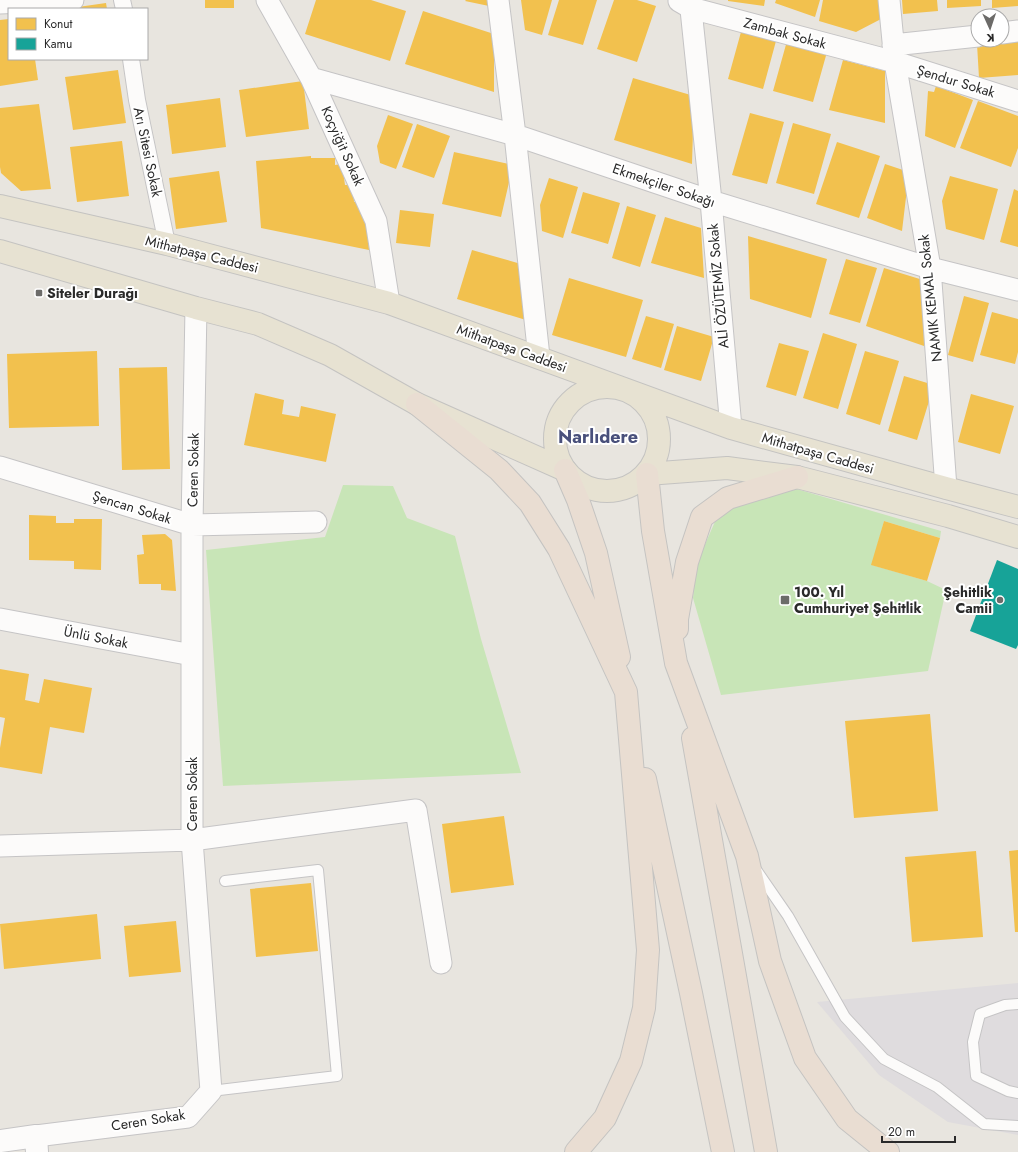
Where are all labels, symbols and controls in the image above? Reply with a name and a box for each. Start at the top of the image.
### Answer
legend [8,8,148,60]
north arrow [970,8,1010,48]
street label: Zambak Sokak [741,12,829,54]
text: Konut [44,15,73,33]
text: K [986,30,995,46]
text: Kamu [44,35,72,53]
street label: Şendur Sokak [914,60,998,103]
street label: Koçyiğit Sokak [317,103,370,190]
street label: Arı Sitesi Sokak [129,105,167,200]
street label: Ekmekçiler Sokağı [610,158,718,212]
street label: ALİ ÖZÜTEMİZ Sokak [703,222,733,349]
street label: Mithatpaşa Caddesi [143,230,261,278]
street label: NAMIK KEMAL Sokak [913,232,947,363]
place label: Siteler Durağı [47,283,138,303]
marker: Siteler Durağı [34,288,44,298]
street label: Mithatpaşa Caddesi [454,319,570,377]
district label: Narlıdere [558,424,638,450]
street label: Mithatpaşa Caddesi [760,427,876,479]
street label: Ceren Sokak [182,432,204,507]
street label: Şencan Sokak [90,486,175,529]
place label: 100. Yıl Cumhuriyet Şehitlik [794,582,922,618]
place label: Şehitlik Camii [943,582,992,618]
marker: 100. Yıl Cumhuriyet Şehitlik [779,594,791,606]
marker: Şehitlik Camii [995,595,1005,605]
street label: Ünlü Sokak [62,621,131,653]
street label: Ceren Sokak [182,756,202,831]
street label: Ceren Sokak [110,1104,187,1136]
scale bar [882,1118,955,1144]
text: 20 m [888,1123,915,1141]

